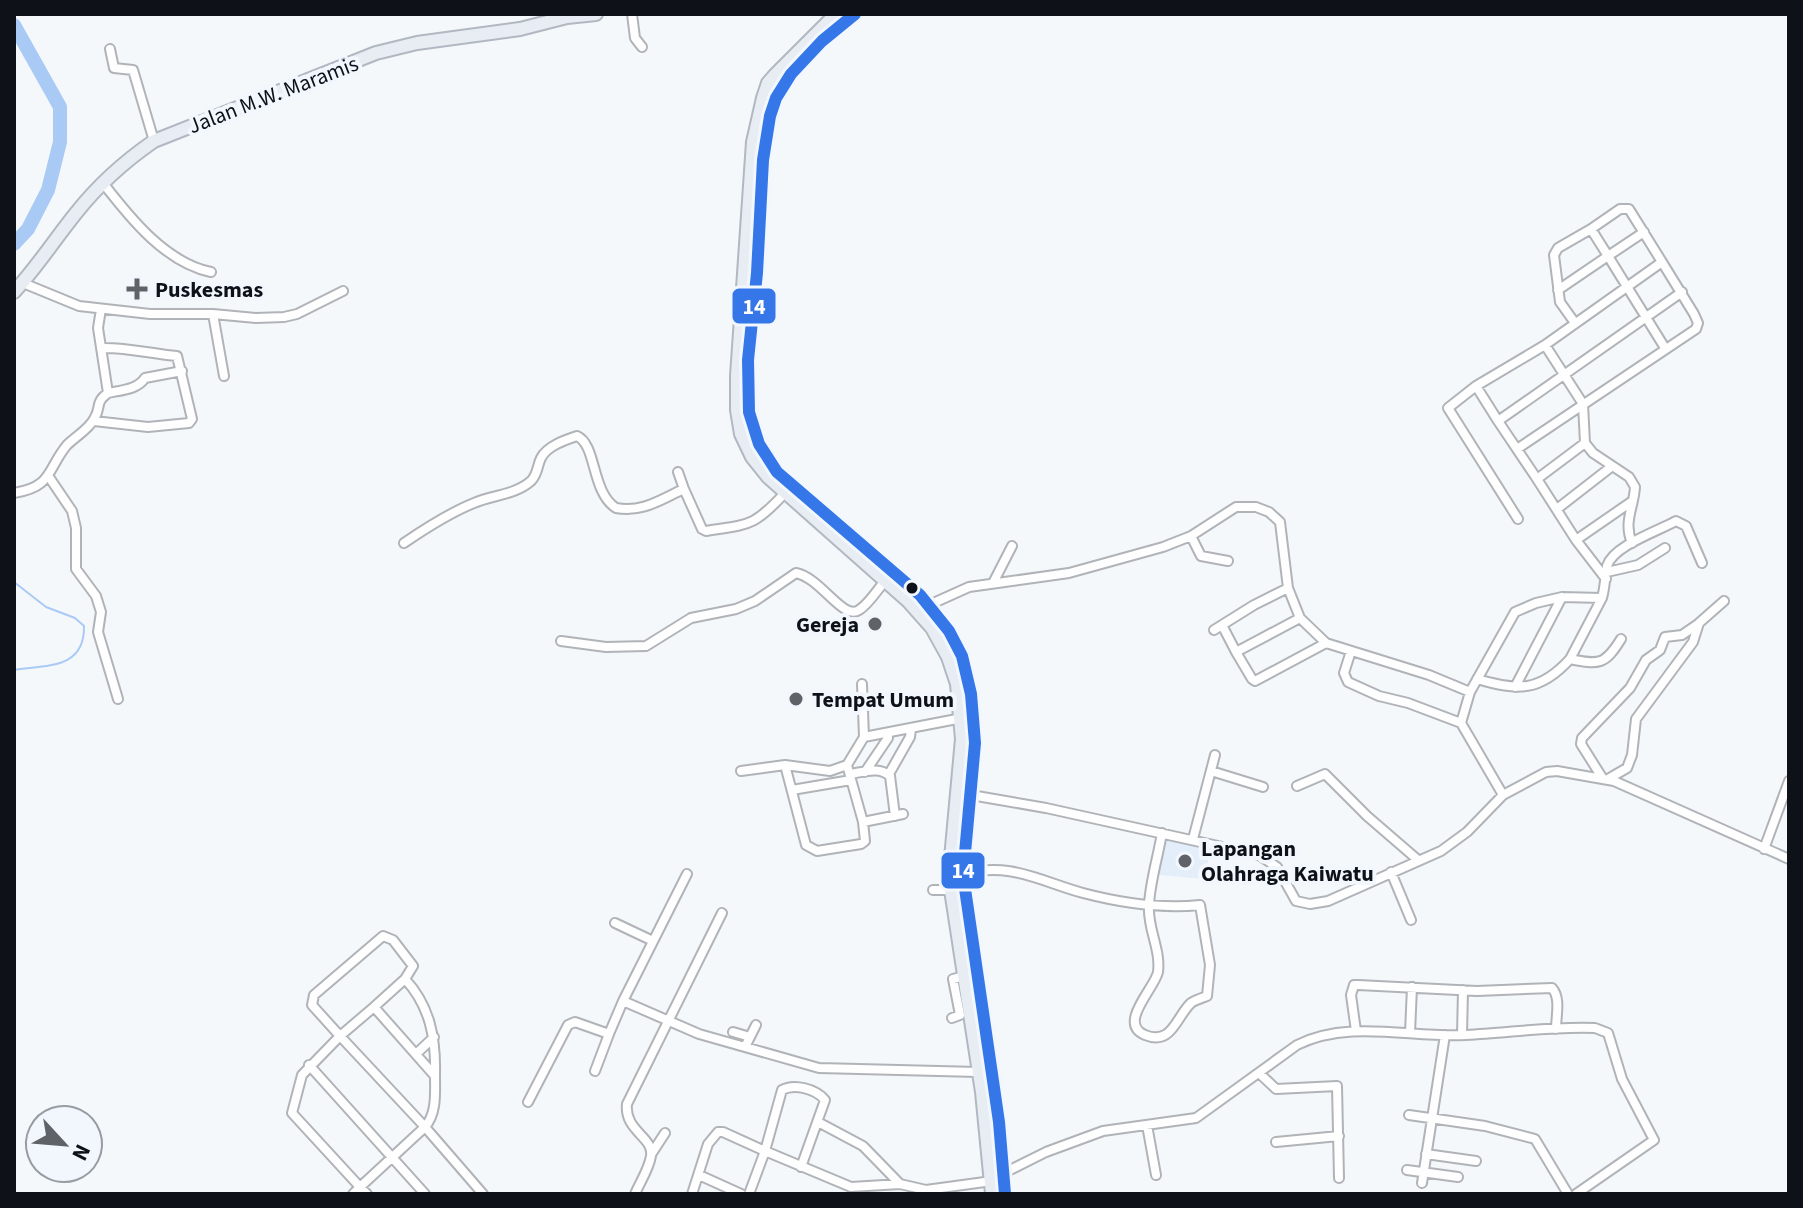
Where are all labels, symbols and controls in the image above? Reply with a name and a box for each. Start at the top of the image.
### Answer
street label: Jalan M.W. Maramis [184,48,363,142]
place label: Puskesmas [155,274,263,306]
marker: Puskesmas [126,278,148,300]
line badge: 14 [731,287,777,325]
text: 14 [742,291,766,323]
unlabelled marker [904,580,920,596]
place label: Gereja [796,609,859,641]
marker: Gereja [866,615,884,633]
place label: Tempat Umum [812,684,954,716]
marker: Tempat Umum [787,690,805,708]
place label: Lapangan Olahraga Kaiwatu [1201,833,1374,890]
line badge: 14 [940,851,986,890]
marker: Lapangan Olahraga Kaiwatu [1176,852,1194,870]
text: 14 [951,855,975,887]
north arrow [24,1104,104,1184]
text: N [63,1139,99,1166]

